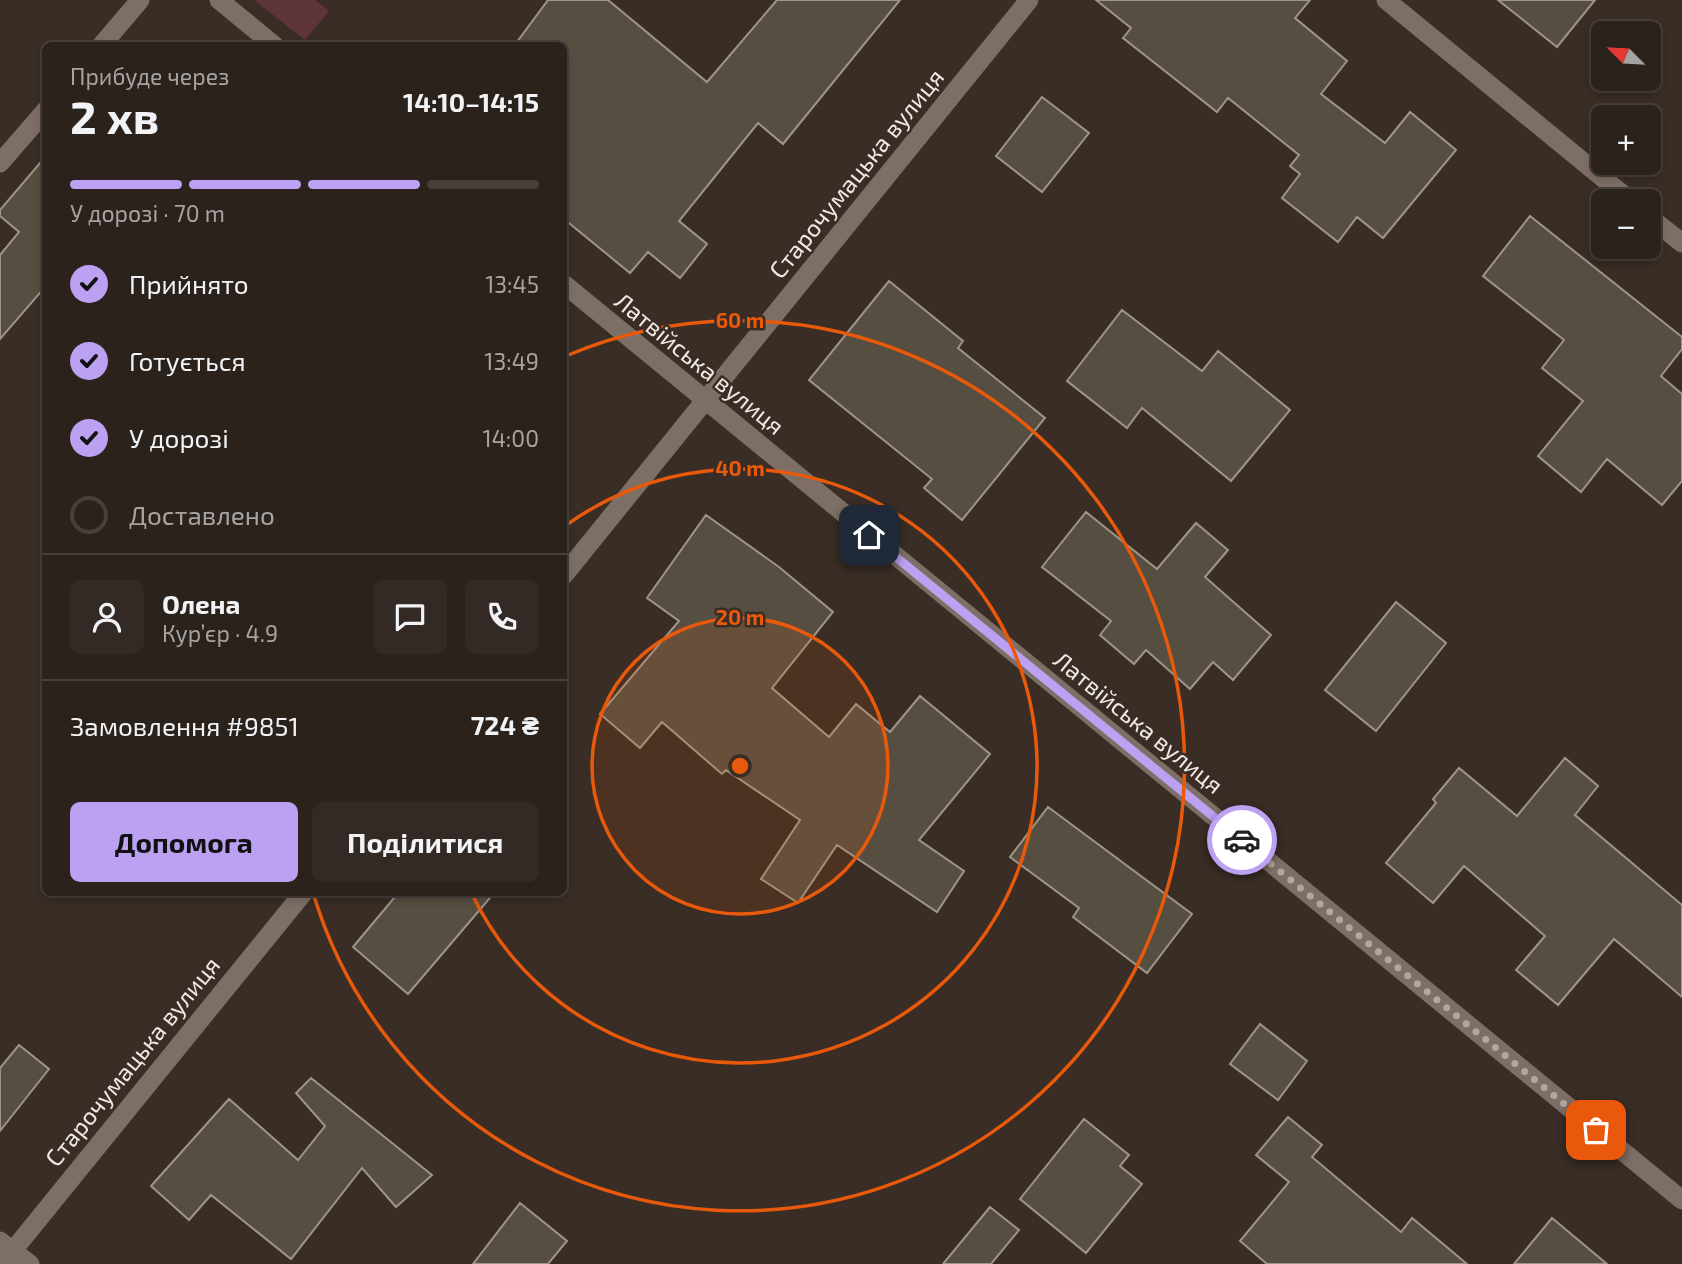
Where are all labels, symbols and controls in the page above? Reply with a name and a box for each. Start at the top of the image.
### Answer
north arrow [1591,21,1661,91]
map controls [1591,21,1661,259]
text: Прибуде через [70,62,230,90]
street label: Старочумацька вулиця [762,62,950,284]
text: 14:10–14:15 [403,86,539,117]
text: 2 хв [70,88,159,143]
button: + [1591,105,1661,175]
button: − [1591,189,1661,259]
text: У дорозі · 70 m [70,199,225,227]
icon: check [70,265,108,303]
text: Прийнято [129,268,249,299]
text: 13:45 [485,270,539,298]
street label: Латвійська вулиця [609,286,791,441]
text: 60 m [716,307,764,332]
icon: check [70,342,108,380]
text: Готується [129,345,246,376]
text: 13:49 [484,347,539,375]
icon: check [70,419,108,457]
text: У дорозі [129,422,229,453]
text: 14:00 [483,424,539,452]
text: 40 m [715,455,765,480]
text: Доставлено [129,499,275,530]
pin [839,505,899,565]
icon: home [850,516,888,554]
button: person [70,580,144,654]
button: chat [373,580,447,654]
button: phone [465,580,539,654]
text: Олена [162,588,240,619]
text: 20 m [716,604,764,629]
text: Кур’єр · 4.9 [162,619,278,647]
street label: Латвійська вулиця [1048,645,1230,800]
text: 724 ₴ [471,709,539,740]
text: Замовлення #9851 [70,710,299,741]
centre of rings [728,754,752,778]
button: Допомога [70,802,298,882]
button: Поділитися [312,802,539,882]
courier [1207,805,1277,875]
icon: car [1223,821,1261,859]
street label: Старочумацька вулиця [38,950,226,1172]
pin [1566,1100,1626,1160]
icon: bag [1577,1111,1615,1149]

